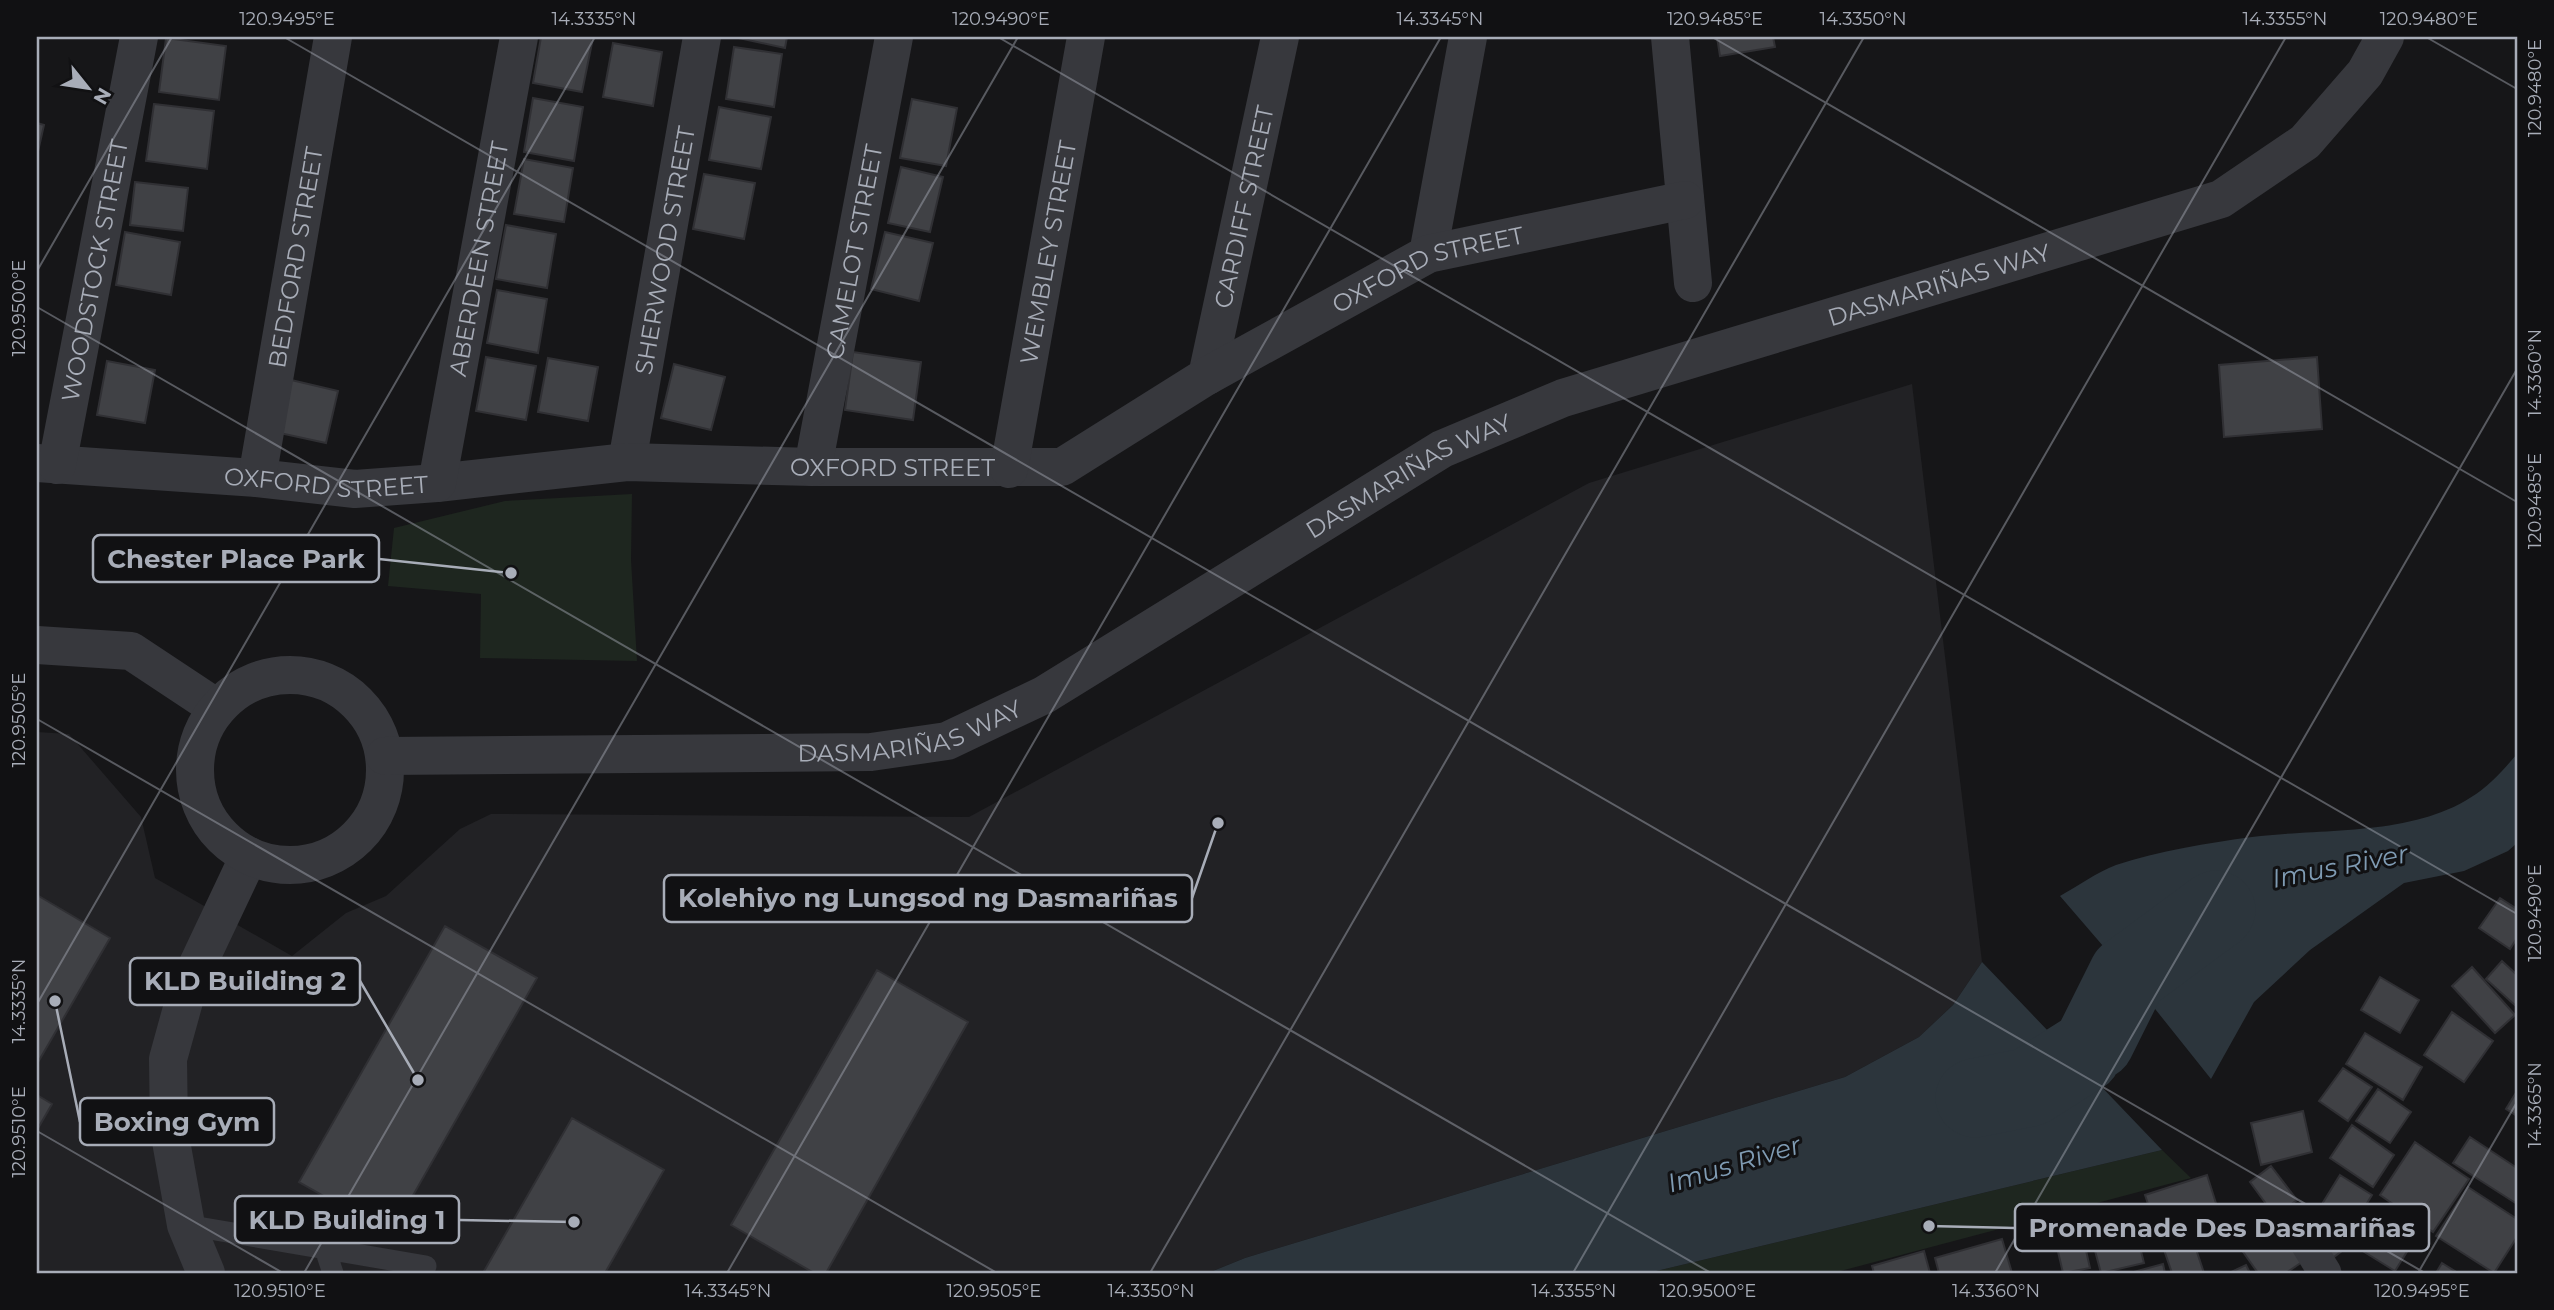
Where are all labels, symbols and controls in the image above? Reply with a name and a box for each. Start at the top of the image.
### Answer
text: 120.9495°E [239,8,335,30]
text: 14.3335°N [552,8,636,30]
text: 120.9490°E [952,8,1050,30]
text: 14.3345°N [1397,8,1483,30]
text: 120.9485°E [1667,8,1763,30]
text: 14.3350°N [1819,8,1907,30]
text: 14.3355°N [2243,8,2327,30]
text: 120.9480°E [2380,8,2478,30]
text: 120.9480°E [2524,39,2546,137]
north arrow [52,52,122,122]
text: N [88,84,116,109]
street label: CARDIFF STREET [1208,103,1279,311]
street label: SHERWOOD STREET [628,124,701,377]
street label: WOODSTOCK STREET [55,137,134,404]
street label: WEMBLEY STREET [1013,138,1082,366]
street label: ABERDEEN STREET [442,139,514,378]
street label: CAMELOT STREET [819,142,888,362]
street label: BEDFORD STREET [262,144,328,370]
street label: OXFORD STREET [1327,220,1526,319]
street label: DASMARIÑAS WAY [1824,237,2054,332]
text: 120.9500°E [8,260,30,356]
text: 14.3360°N [2524,329,2546,417]
street label: DASMARIÑAS WAY [1300,407,1516,544]
street label: OXFORD STREET [790,452,995,482]
text: 120.9485°E [2524,453,2546,549]
street label: OXFORD STREET [223,461,429,504]
callout: Chester Place Park [93,535,379,582]
text: Chester Place Park [107,543,366,575]
text: 120.9505°E [8,673,30,767]
street label: DASMARIÑAS WAY [797,693,1027,767]
water label: Imus River [2269,837,2411,895]
text: 120.9490°E [2524,864,2546,962]
callout: Kolehiyo ng Lungsod ng Dasmariñas [664,875,1192,922]
text: Kolehiyo ng Lungsod ng Dasmariñas [678,882,1178,914]
callout: KLD Building 2 [130,958,360,1005]
text: 14.3335°N [8,959,30,1043]
text: KLD Building 2 [144,965,346,997]
text: 14.3365°N [2524,1062,2546,1148]
text: 120.9510°E [8,1086,30,1178]
callout: Boxing Gym [80,1098,274,1145]
text: Boxing Gym [94,1106,260,1138]
water label: Imus River [1663,1128,1805,1199]
callout: KLD Building 1 [235,1196,459,1243]
text: KLD Building 1 [249,1204,445,1236]
callout: Promenade Des Dasmariñas [2015,1204,2429,1251]
text: Promenade Des Dasmariñas [2029,1212,2416,1244]
text: 120.9510°E [234,1280,326,1302]
text: 14.3345°N [685,1280,771,1302]
text: 120.9505°E [947,1280,1041,1302]
text: 14.3350°N [1107,1280,1195,1302]
text: 14.3355°N [1532,1280,1616,1302]
text: 120.9500°E [1660,1280,1756,1302]
text: 14.3360°N [1952,1280,2040,1302]
text: 120.9495°E [2374,1280,2470,1302]

